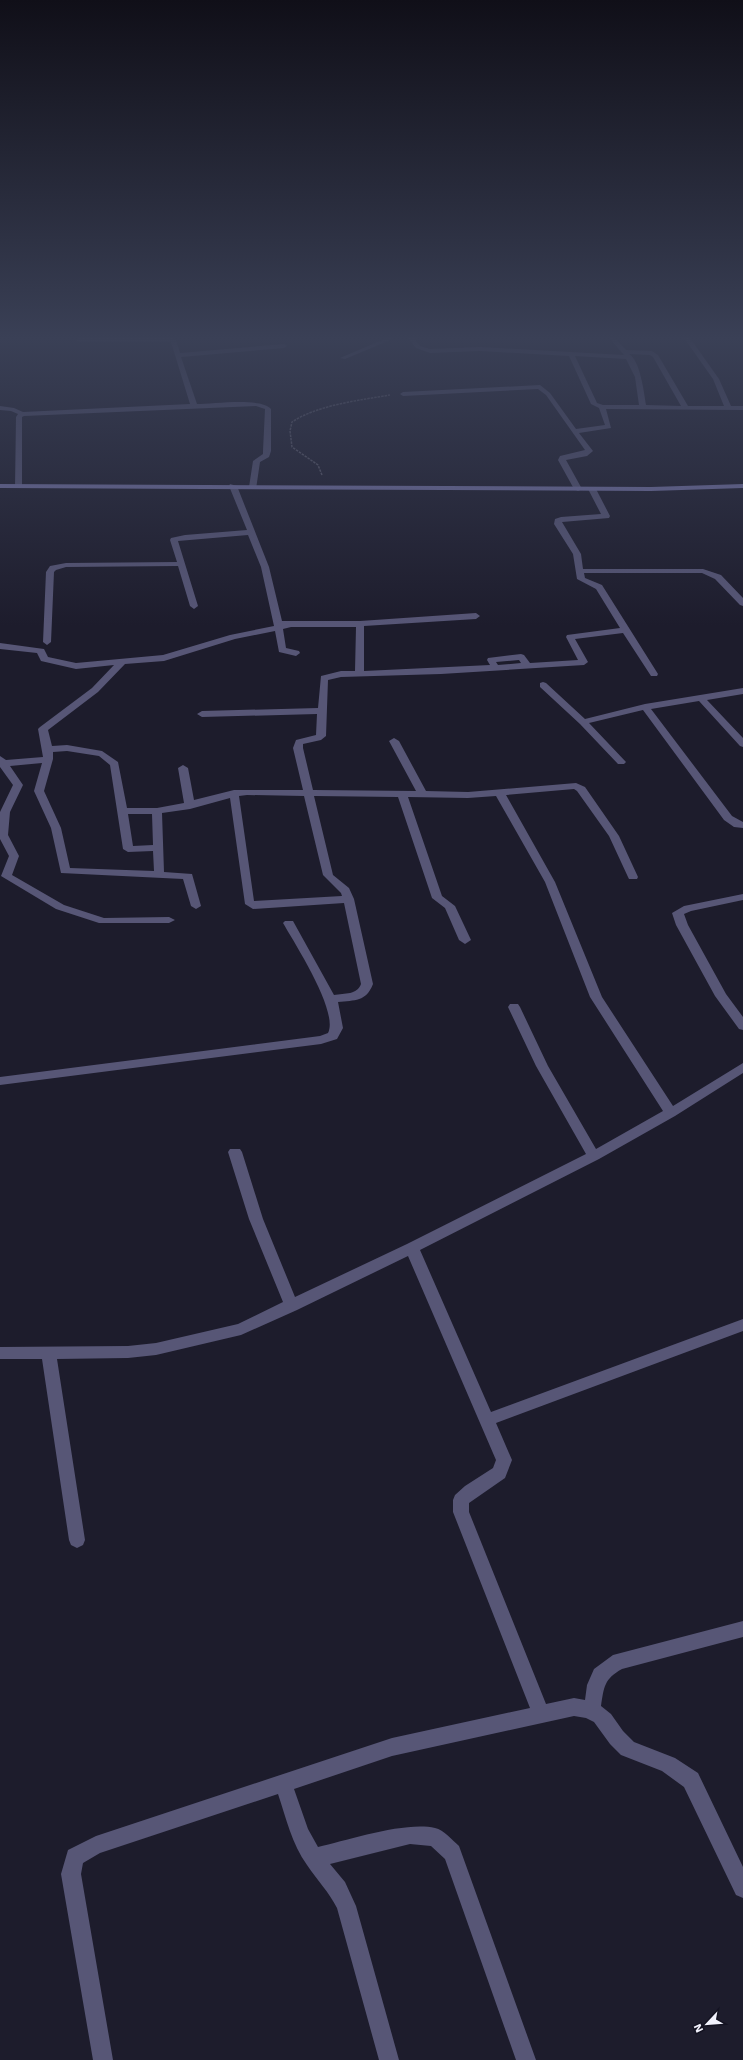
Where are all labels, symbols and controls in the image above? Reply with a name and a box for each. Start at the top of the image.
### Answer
north arrow [687,2004,727,2044]
text: N [691,2022,706,2035]

